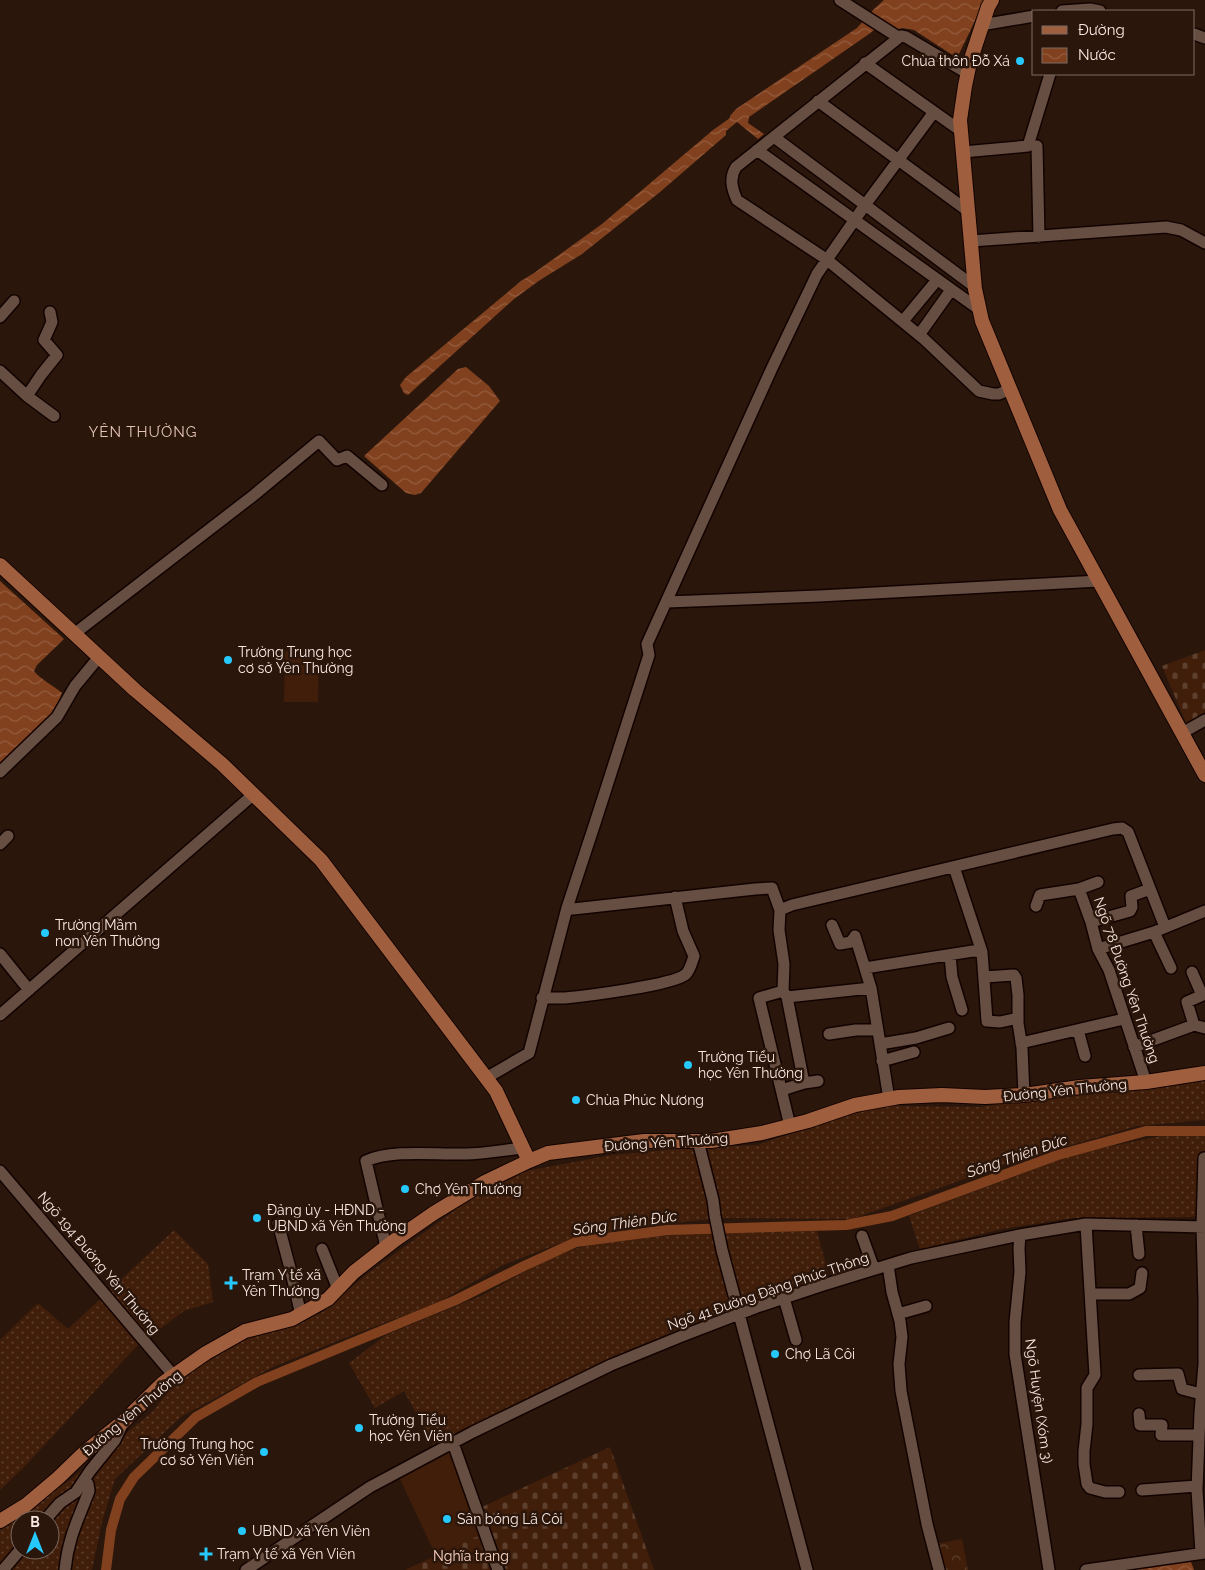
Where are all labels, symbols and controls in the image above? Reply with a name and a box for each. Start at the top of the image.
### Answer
legend [1032,10,1195,75]
text: Đường [1078,21,1125,39]
text: Nước [1078,46,1116,64]
place label: Chùa thôn Đỗ Xá [902,53,1010,69]
marker: Chùa thôn Đỗ Xá [1014,55,1026,67]
district label: YÊN THƯỜNG [89,423,198,441]
place label: Trường Trung học cơ sở Yên Thường [238,644,353,676]
marker: Trường Trung học cơ sở Yên Thường [222,654,234,666]
street label: Ngõ 78 Đường Yên Thường [1091,895,1163,1065]
place label: Trường Mầm non Yên Thường [55,917,160,949]
marker: Trường Mầm non Yên Thường [39,927,51,939]
place label: Trường Tiểu học Yên Thường [698,1049,803,1081]
marker: Trường Tiểu học Yên Thường [682,1059,694,1071]
street label: Đường Yên Thường [1002,1076,1128,1104]
place label: Chùa Phúc Nương [586,1092,704,1108]
marker: Chùa Phúc Nương [570,1094,582,1106]
street label: Đường Yên Thường [604,1130,728,1154]
water label: Sông Thiên Đức [963,1130,1070,1182]
place label: Chợ Yên Thường [415,1181,522,1197]
marker: Chợ Yên Thường [399,1183,411,1195]
street label: Ngõ 194 Đường Yên Thường [35,1189,163,1337]
place label: Đảng ủy - HĐND - UBND xã Yên Thường [267,1202,407,1234]
water label: Sông Thiên Đức [571,1207,678,1239]
marker: Đảng ủy - HĐND - UBND xã Yên Thường [251,1212,263,1224]
street label: Ngõ 41 Đường Đặng Phúc Thông [665,1249,871,1333]
place label: Trạm Y tế xã Yên Thường [242,1267,321,1299]
marker: Trạm Y tế xã Yên Thường [224,1276,238,1290]
street label: Ngõ Huyện (Xóm 3) [1022,1338,1056,1465]
place label: Chợ Lã Côi [785,1346,855,1362]
marker: Chợ Lã Côi [769,1348,781,1360]
street label: Đường Yên Thường [79,1367,185,1459]
place label: Trường Tiểu học Yên Viên [369,1412,453,1444]
marker: Trường Tiểu học Yên Viên [353,1422,365,1434]
place label: Trường Trung học cơ sở Yên Viên [140,1436,254,1468]
marker: Trường Trung học cơ sở Yên Viên [258,1446,270,1458]
north arrow [10,1510,60,1560]
place label: Sân bóng Lã Côi [457,1511,563,1527]
marker: Sân bóng Lã Côi [441,1513,453,1525]
text: B [30,1514,40,1530]
place label: UBND xã Yên Viên [252,1523,370,1539]
marker: UBND xã Yên Viên [236,1525,248,1537]
place label: Trạm Y tế xã Yên Viên [217,1546,355,1562]
marker: Trạm Y tế xã Yên Viên [199,1547,213,1561]
park label: Nghĩa trang [433,1548,509,1564]

